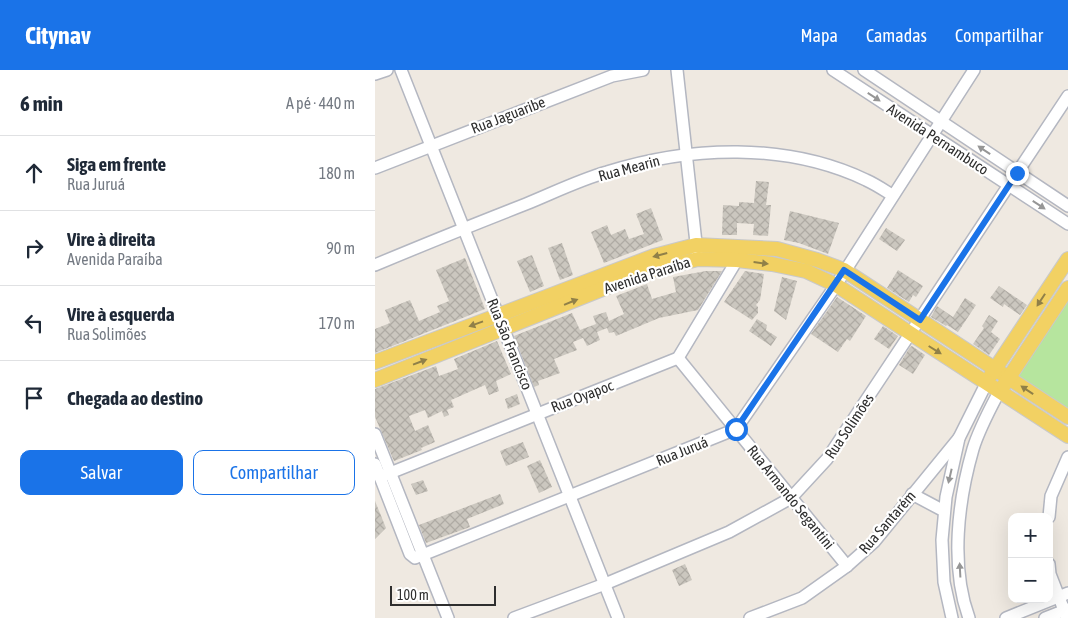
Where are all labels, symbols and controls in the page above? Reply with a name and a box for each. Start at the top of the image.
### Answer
text: Citynav [25,22,91,49]
text: Mapa [801,25,838,46]
text: Camadas [866,25,927,46]
text: Compartilhar [955,25,1043,46]
text: 6 min [20,91,63,115]
one-way arrow [867,92,880,101]
street label: Rua Jaguaribe [469,93,548,137]
text: A pé · 440 m [286,94,355,112]
street label: Avenida Pernambuco [884,100,992,178]
one-way arrow [977,145,990,155]
street label: Rua Mearin [596,152,662,184]
text: Siga em frente [67,153,166,175]
icon: ahead [20,159,48,187]
route end [1006,162,1029,185]
text: 180 m [319,164,355,182]
text: Rua Juruá [67,175,125,193]
one-way arrow [1032,200,1045,210]
text: Vire à direita [67,228,155,250]
icon: right [20,234,48,262]
text: 90 m [326,239,355,257]
text: Avenida Paraíba [67,250,163,268]
one-way arrow [653,251,668,259]
street label: Avenida Paraíba [602,253,692,297]
one-way arrow [753,259,769,267]
one-way arrow [1036,293,1046,307]
street label: Rua São Francisco [484,296,536,392]
one-way arrow [564,297,578,305]
text: Vire à esquerda [67,303,175,325]
icon: left [20,309,48,337]
text: 170 m [319,314,355,332]
one-way arrow [468,320,483,328]
text: Rua Solimões [67,325,146,343]
one-way arrow [929,345,942,355]
one-way arrow [413,358,428,365]
street label: Rua Oyapoc [548,376,616,416]
icon: arrive [20,384,48,412]
one-way arrow [1021,386,1034,395]
text: Chegada ao destino [67,387,203,409]
street label: Rua Solimões [821,390,877,462]
route start [725,418,748,441]
street label: Rua Juruá [654,433,710,469]
street label: Rua Armando Segantini [744,442,838,552]
button: Salvar [20,450,183,495]
button: Compartilhar [193,450,355,495]
one-way arrow [946,468,954,483]
street label: Rua Santarém [855,487,919,557]
map controls [1008,513,1053,603]
button: + [1008,513,1053,558]
button: − [1008,558,1053,603]
one-way arrow [955,562,963,578]
scale bar [390,583,496,606]
text: 100 m [397,587,429,603]

